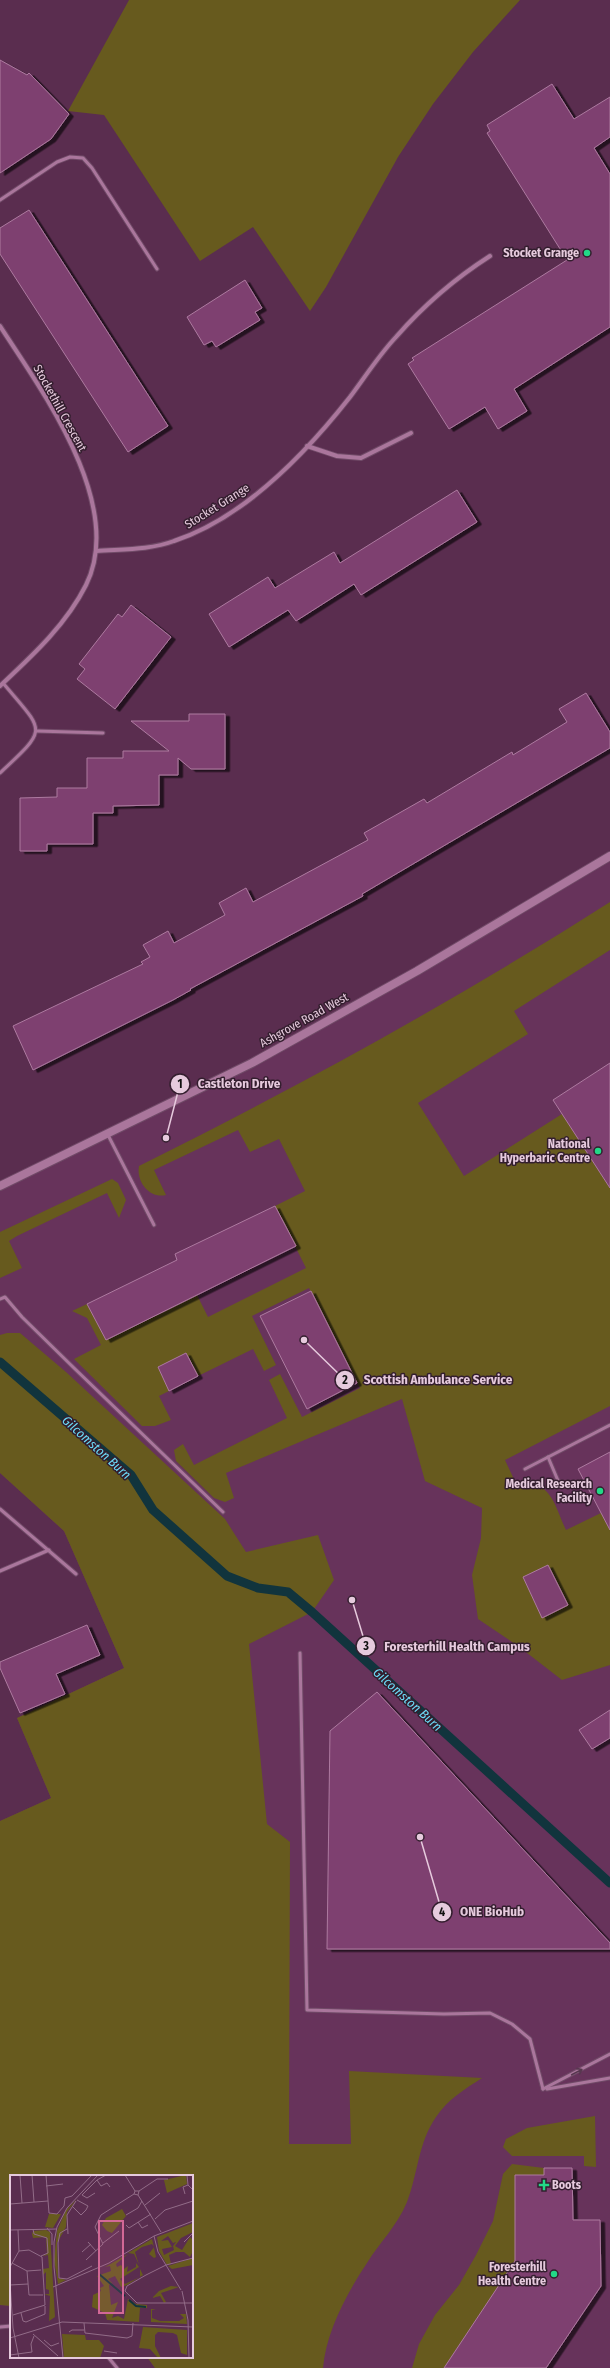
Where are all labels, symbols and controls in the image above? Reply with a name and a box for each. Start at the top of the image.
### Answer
place label: Stocket Grange [503,246,579,260]
marker: Stocket Grange [582,248,592,258]
street label: Stockethill Crescent [30,362,90,454]
street label: Stocket Grange [182,481,252,531]
street label: Ashgrove Road West [257,990,351,1050]
callout: Castleton Drive [170,1071,289,1096]
text: Castleton Drive [198,1076,281,1091]
text: 1 [177,1077,183,1091]
place label: National Hyperbaric Centre [500,1137,591,1165]
marker: National Hyperbaric Centre [593,1146,603,1156]
callout: Scottish Ambulance Service [335,1367,520,1392]
text: Scottish Ambulance Service [364,1372,513,1387]
text: 2 [341,1373,348,1387]
water label: Gilcomston Burn [59,1413,134,1482]
place label: Medical Research Facility [505,1477,592,1505]
marker: Medical Research Facility [595,1486,605,1496]
callout: Foresterhill Health Campus [356,1633,538,1658]
text: 3 [362,1639,369,1653]
text: Foresterhill Health Campus [384,1639,530,1654]
water label: Gilcomston Burn [370,1665,445,1734]
callout: ONE BioHub [432,1899,532,1924]
text: ONE BioHub [460,1904,524,1919]
text: 4 [439,1905,445,1919]
one-way arrow [570,2068,582,2075]
inset map [10,2175,193,2358]
place label: Boots [552,2178,582,2192]
marker: Boots [539,2180,549,2190]
place label: Foresterhill Health Centre [478,2260,547,2288]
marker: Foresterhill Health Centre [549,2269,559,2279]

